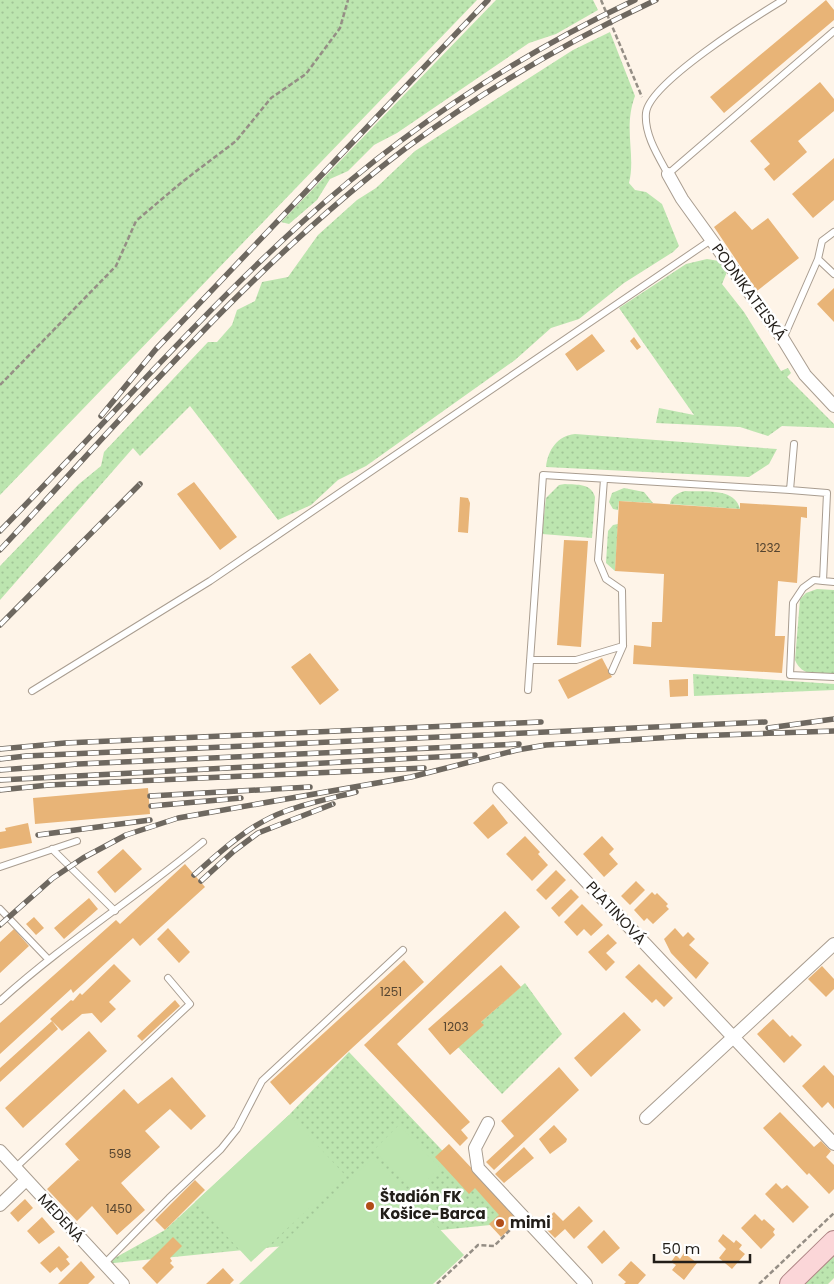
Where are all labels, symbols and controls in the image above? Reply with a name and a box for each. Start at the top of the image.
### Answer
street label: PODNIKATEĽSKÁ [707,239,792,344]
house number: 1232 [756,539,780,556]
street label: PLATINOVÁ [582,876,651,949]
house number: 1251 [380,983,402,1000]
house number: 1203 [443,1018,469,1035]
house number: 598 [109,1145,131,1162]
place label: Štadión FK Košice-Barca [380,1186,486,1224]
street label: MEDENÁ [33,1189,89,1247]
house number: 1450 [106,1200,132,1217]
marker: Štadión FK Košice-Barca [364,1200,376,1212]
place label: mimi [510,1212,551,1233]
marker: mimi [494,1217,506,1229]
scale bar [654,1232,750,1264]
text: 50 m [662,1238,700,1259]

